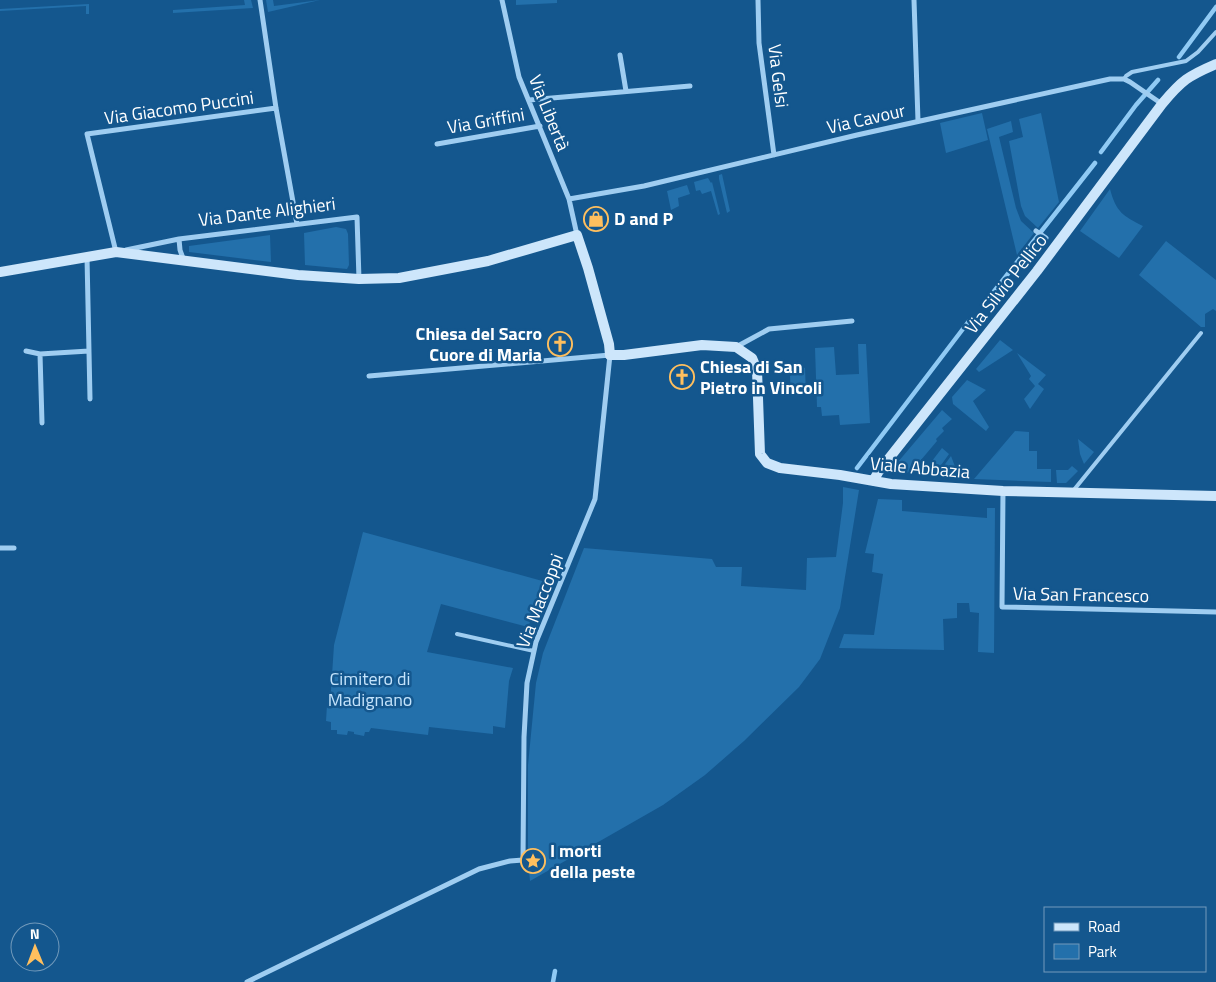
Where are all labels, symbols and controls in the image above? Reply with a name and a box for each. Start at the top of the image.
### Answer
street label: Via Gelsi [761,43,796,109]
street label: Via Libertà [522,71,577,155]
street label: Via Giacomo Puccini [102,84,255,131]
street label: Via Cavour [824,96,908,141]
street label: Via Griffini [445,100,527,141]
street label: Via Dante Alighieri [197,190,337,233]
place label: D and P [614,205,673,232]
shop icon: D and P [583,206,609,232]
street label: Via Silvio Pellico [958,228,1053,339]
place label: Chiesa del Sacro Cuore di Maria [416,320,542,368]
church icon: Chiesa del Sacro Cuore di Maria [547,331,573,357]
place label: Chiesa di San Pietro in Vincoli [700,353,822,401]
church icon: Chiesa di San Pietro in Vincoli [669,364,695,390]
street label: Viale Abbazia [869,450,971,485]
street label: Via Maccoppi [509,550,570,652]
street label: Via San Francesco [1013,580,1149,609]
park label: Cimitero di Madignano [328,665,412,713]
place label: I morti della peste [550,837,635,885]
place icon: I morti della peste [520,848,546,874]
legend [1044,907,1206,972]
text: Road [1088,915,1120,938]
north arrow [10,922,60,972]
text: N [30,923,40,944]
text: Park [1088,940,1117,963]

